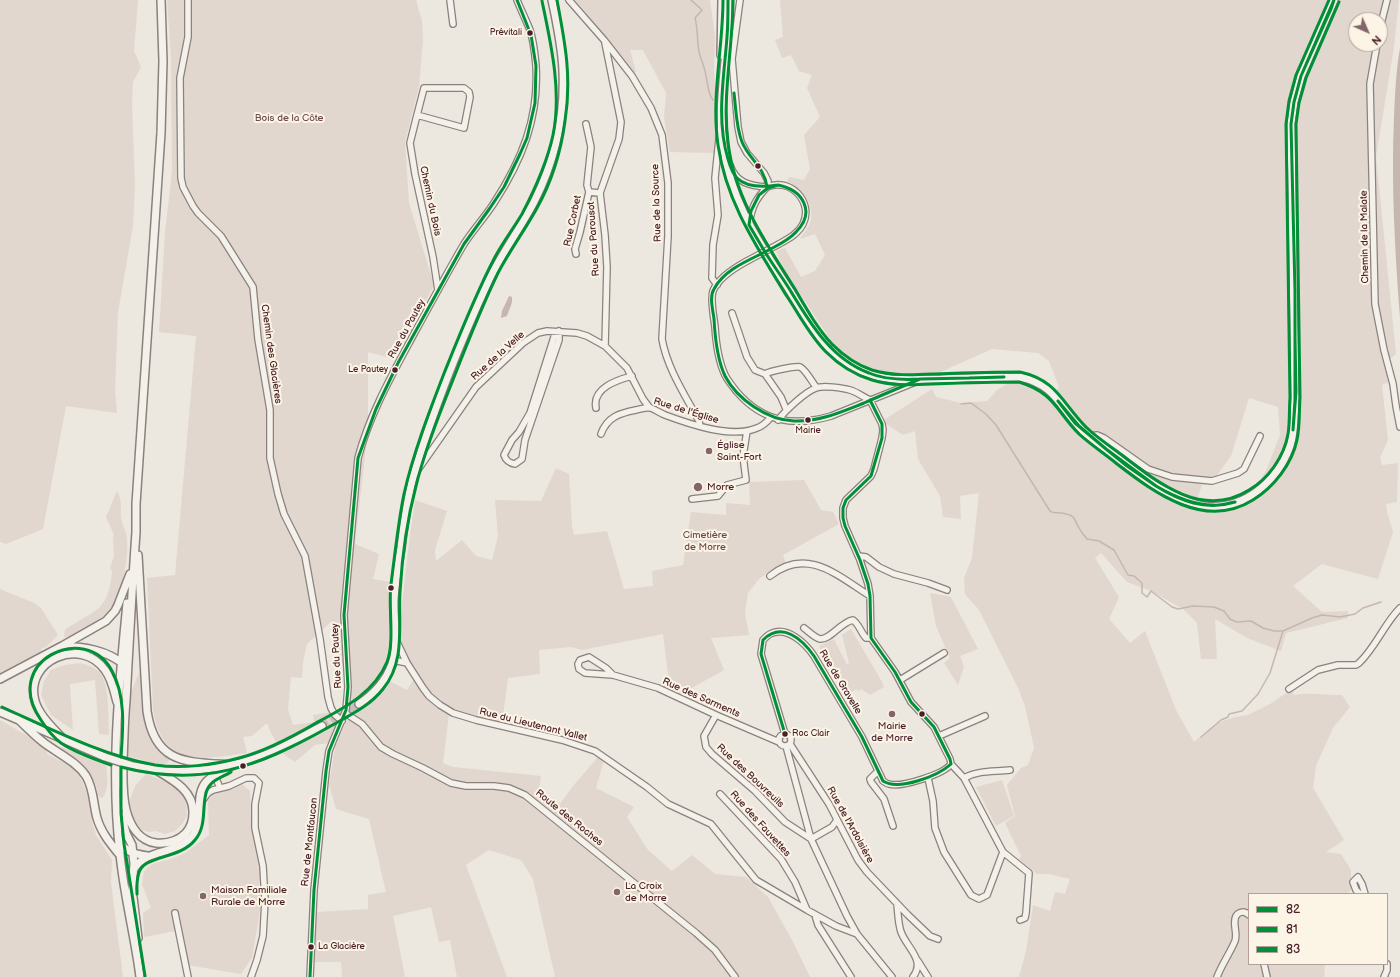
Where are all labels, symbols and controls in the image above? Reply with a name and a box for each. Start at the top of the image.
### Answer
north arrow [1348,12,1388,52]
place label: Prévitali [490,28,522,38]
marker: Prévitali [525,28,535,38]
text: N [1369,33,1384,48]
park label: Bois de la Côte [255,112,323,124]
unlabelled marker [753,161,763,171]
street label: Rue de la Source [650,164,664,242]
street label: Chemin du Bois [417,165,443,237]
street label: Chemin de la Malate [1358,190,1372,284]
street label: Rue Corbet [562,194,584,248]
street label: Rue du Parousot [585,201,603,277]
street label: Rue du Pautey [386,297,428,361]
street label: Chemin des Glacières [258,304,284,404]
street label: Rue de la Velle [469,329,527,383]
place label: Le Pautey [348,365,388,375]
marker: Le Pautey [390,365,400,375]
street label: Rue de l'Église [652,395,720,427]
marker: Mairie [803,415,813,425]
place label: Mairie [795,426,821,436]
place label: Église Saint-Fort [717,439,762,462]
marker: Église Saint-Fort [704,446,714,456]
marker: Morre [692,481,704,493]
place label: Morre [707,481,734,493]
park label: Cimetière de Morre [683,529,727,552]
unlabelled marker [386,583,396,593]
street label: Rue du Pautey [329,623,345,689]
street label: Rue de Gravelle [816,648,864,716]
street label: Rue des Sarments [660,675,742,721]
street label: Rue du Lieutenant Vallet [478,706,588,744]
marker: Mairie de Morre [887,709,897,719]
unlabelled marker [917,709,927,719]
place label: Mairie de Morre [871,720,913,744]
marker: Roc Clair [780,729,790,739]
place label: Roc Clair [792,729,830,739]
street label: Rue des Bouvreuils [714,742,786,810]
unlabelled marker [238,761,248,771]
street label: Rue de l'Ardoisière [824,785,876,865]
street label: Route des Roches [533,787,605,849]
street label: Rue des Fauvettes [727,788,793,860]
street label: Rue de Montfaucon [299,797,321,887]
place label: La Croix de Morre [625,880,667,904]
place label: Maison Familiale Rurale de Morre [211,884,287,908]
marker: La Croix de Morre [612,887,622,897]
marker: Maison Familiale Rurale de Morre [198,891,208,901]
legend [1248,893,1388,965]
text: 82 [1286,902,1300,917]
text: 81 [1286,922,1298,937]
marker: La Glacière [306,942,316,952]
place label: La Glacière [318,942,365,952]
text: 83 [1286,942,1300,957]

